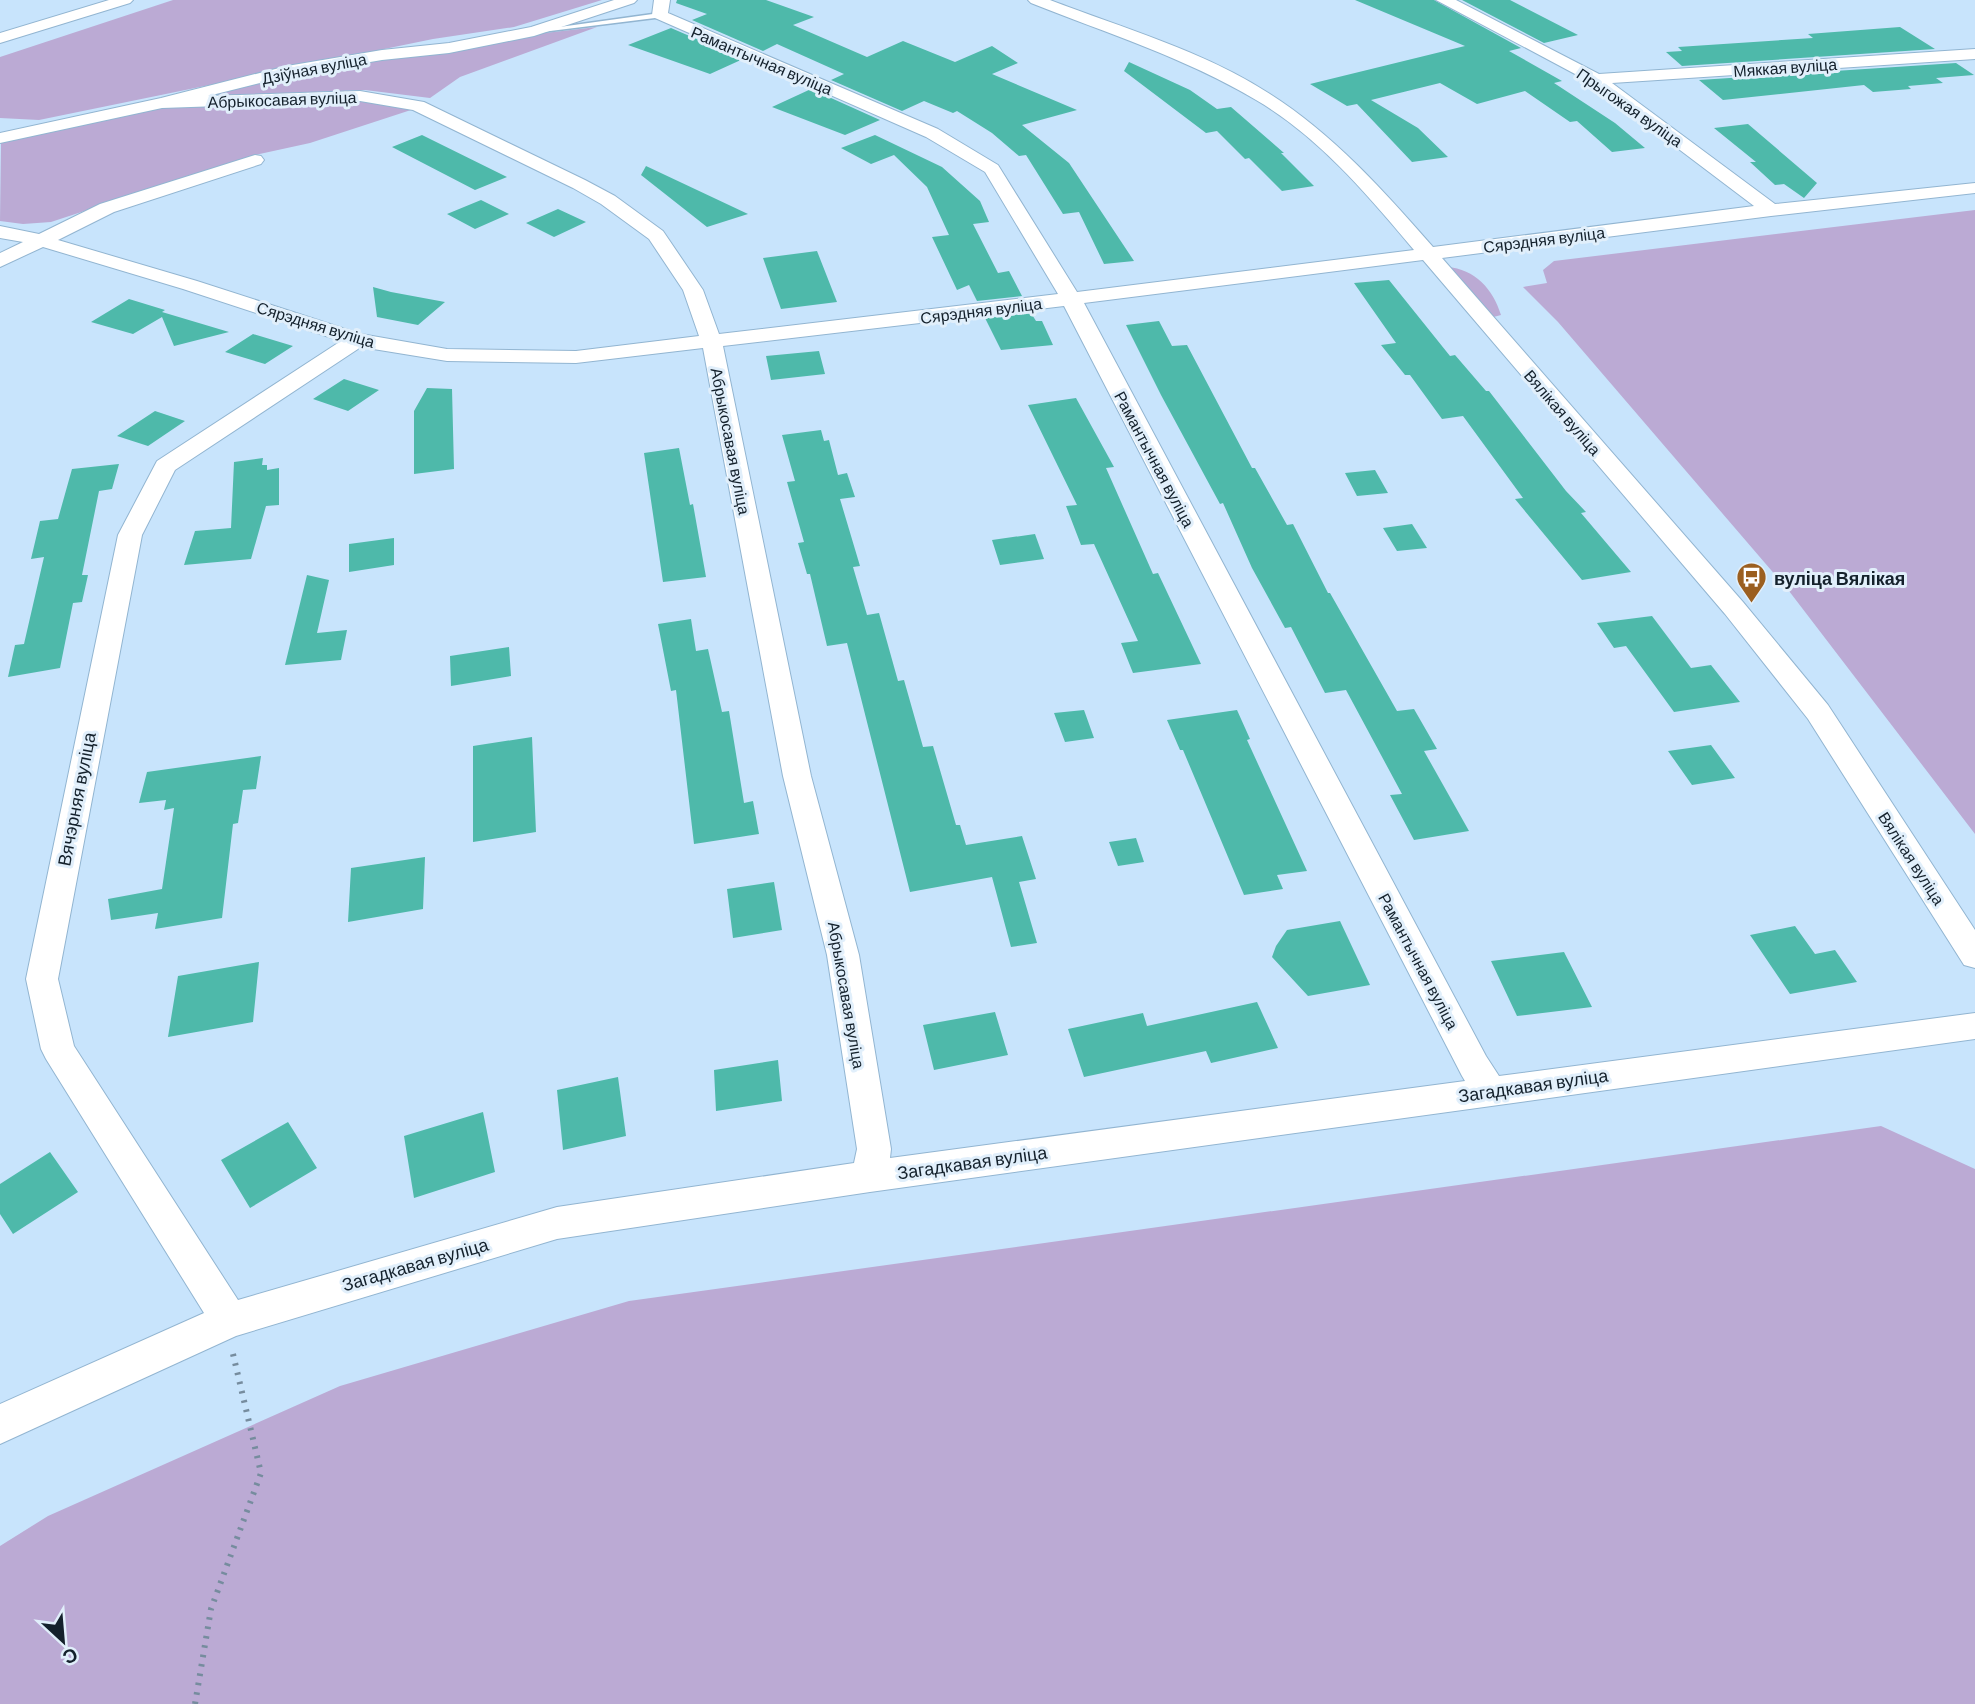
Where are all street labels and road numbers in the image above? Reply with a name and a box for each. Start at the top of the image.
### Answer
street label: Рамантычная вуліца [689,22,835,98]
street label: Дзіўная вуліца [260,48,368,87]
street label: Мяккая вуліца [1733,54,1838,80]
street label: Прыгожая вуліца [1574,64,1686,150]
street label: Абрыкосавая вуліца [207,87,357,111]
street label: Сярэдняя вуліца [1482,222,1606,256]
street label: Сярэдняя вуліца [919,293,1043,327]
street label: Сярэдняя вуліца [255,297,377,351]
street label: Вялікая вуліца [1521,365,1605,459]
street label: Абрыкосавая вуліца [707,366,755,516]
street label: Рамантычная вуліца [1111,388,1199,530]
street label: Вячэрняя вуліца [52,729,100,868]
street label: Вялікая вуліца [1875,808,1949,908]
street label: Рамантычная вуліца [1375,890,1463,1032]
street label: Абрыкосавая вуліца [825,920,869,1070]
street label: Загадкавая вуліца [1457,1063,1610,1106]
street label: Загадкавая вуліца [896,1140,1049,1183]
street label: Загадкавая вуліца [339,1232,492,1295]

